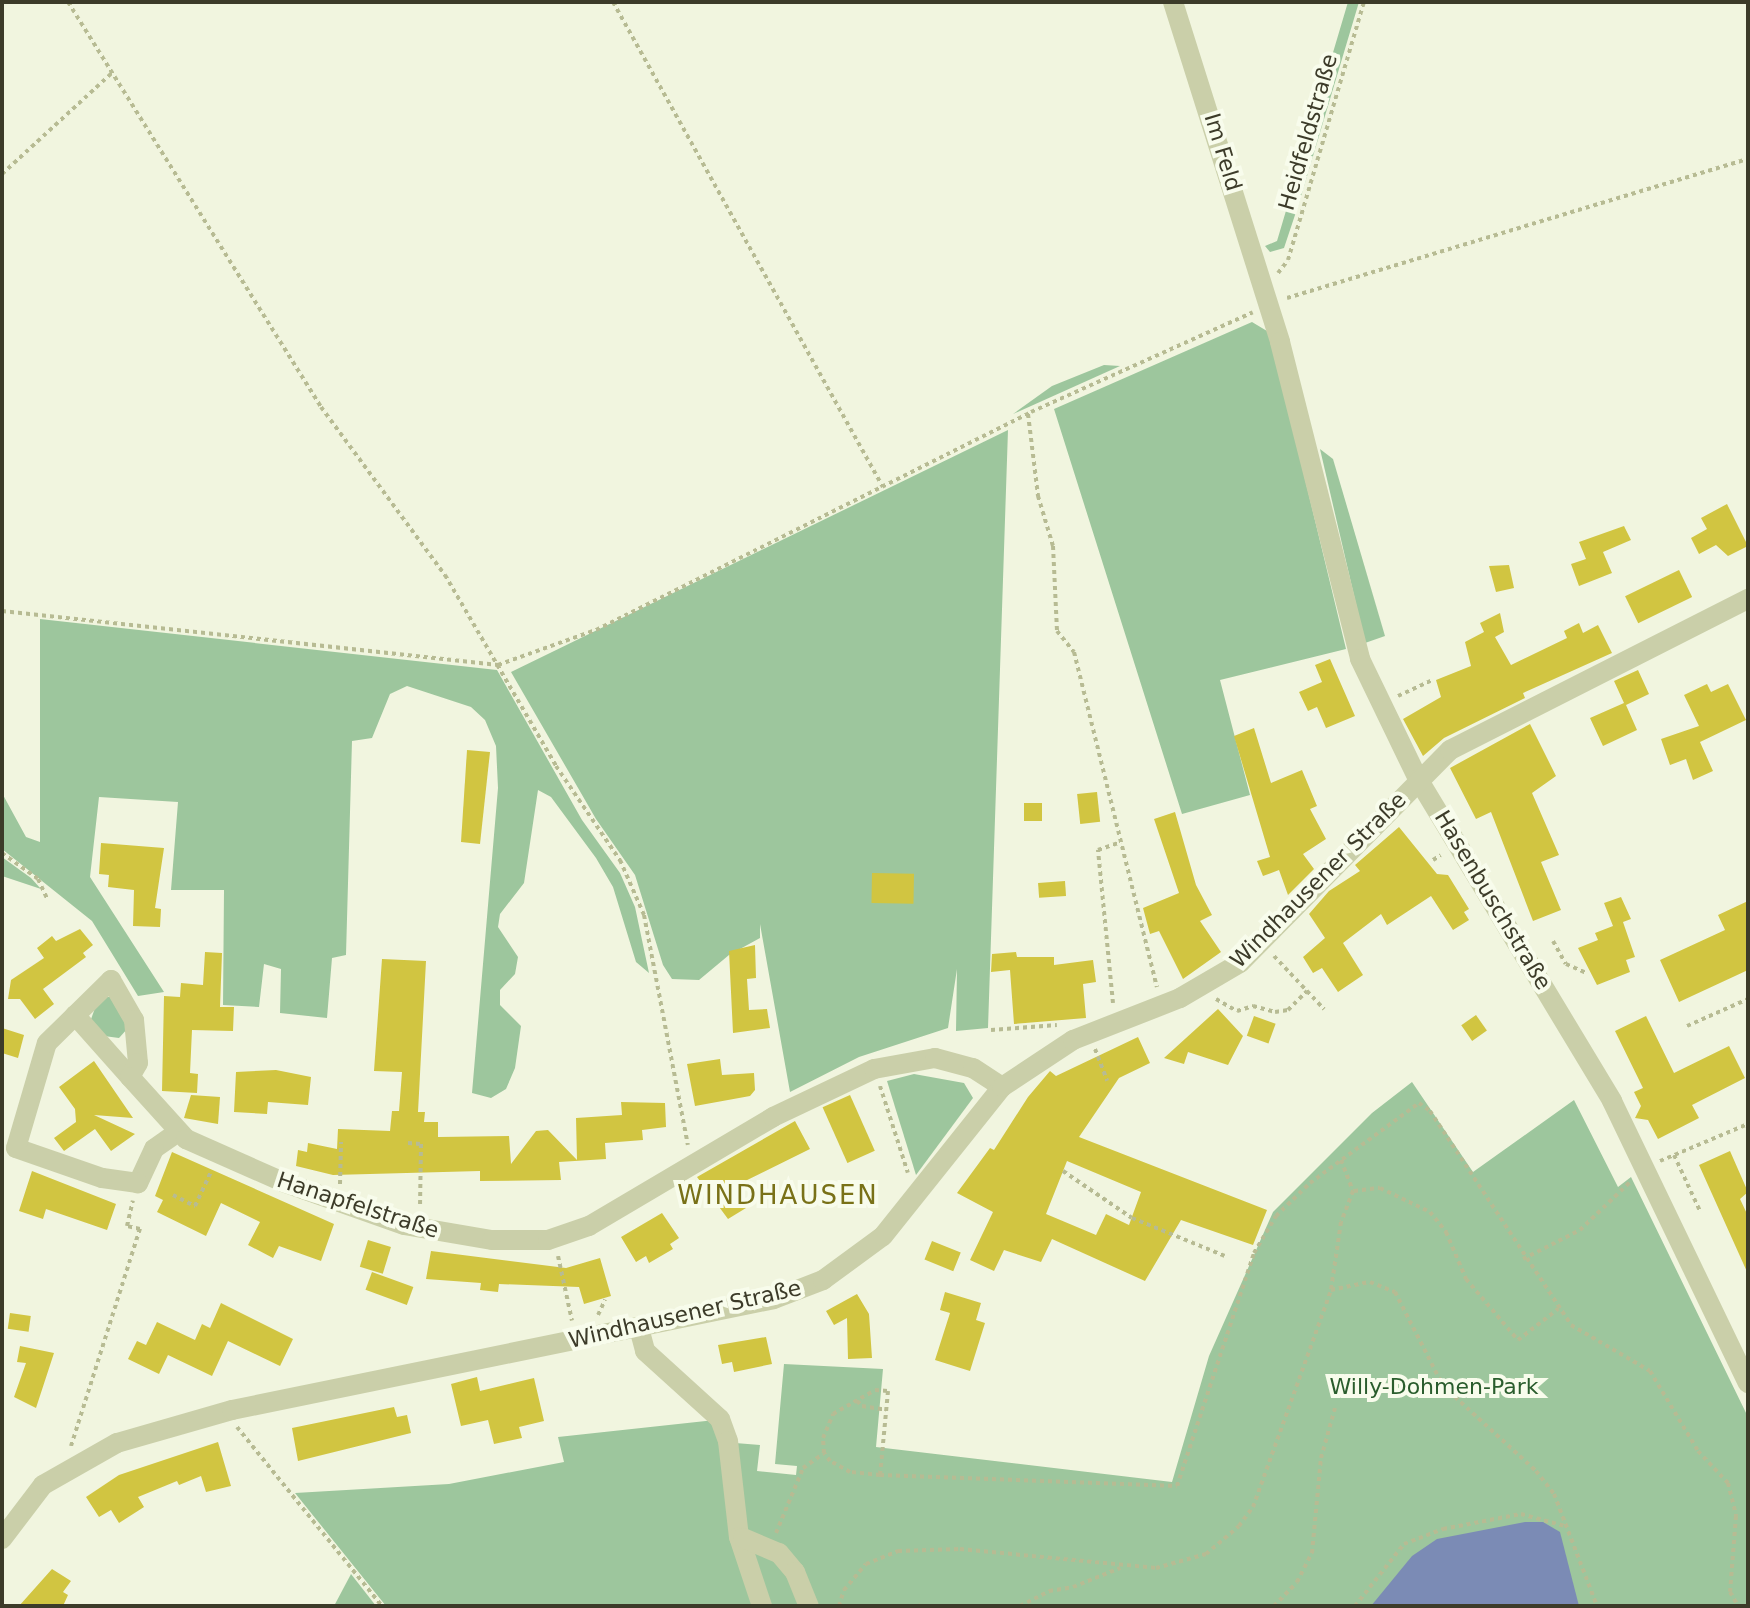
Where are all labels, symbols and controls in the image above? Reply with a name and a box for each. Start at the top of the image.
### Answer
street label: Heidfeldstraße [1273,51,1343,213]
street label: Im Feld [1199,110,1247,194]
street label: Windhausener Straße [1225,787,1411,973]
street label: Hasenbuschstraße [1429,806,1557,994]
street label: Hanapfelstraße [274,1166,442,1244]
district label: WINDHAUSEN [677,1180,879,1212]
street label: Windhausener Straße [566,1274,804,1354]
park label: Willy-Dohmen-Park [1330,1374,1538,1400]

